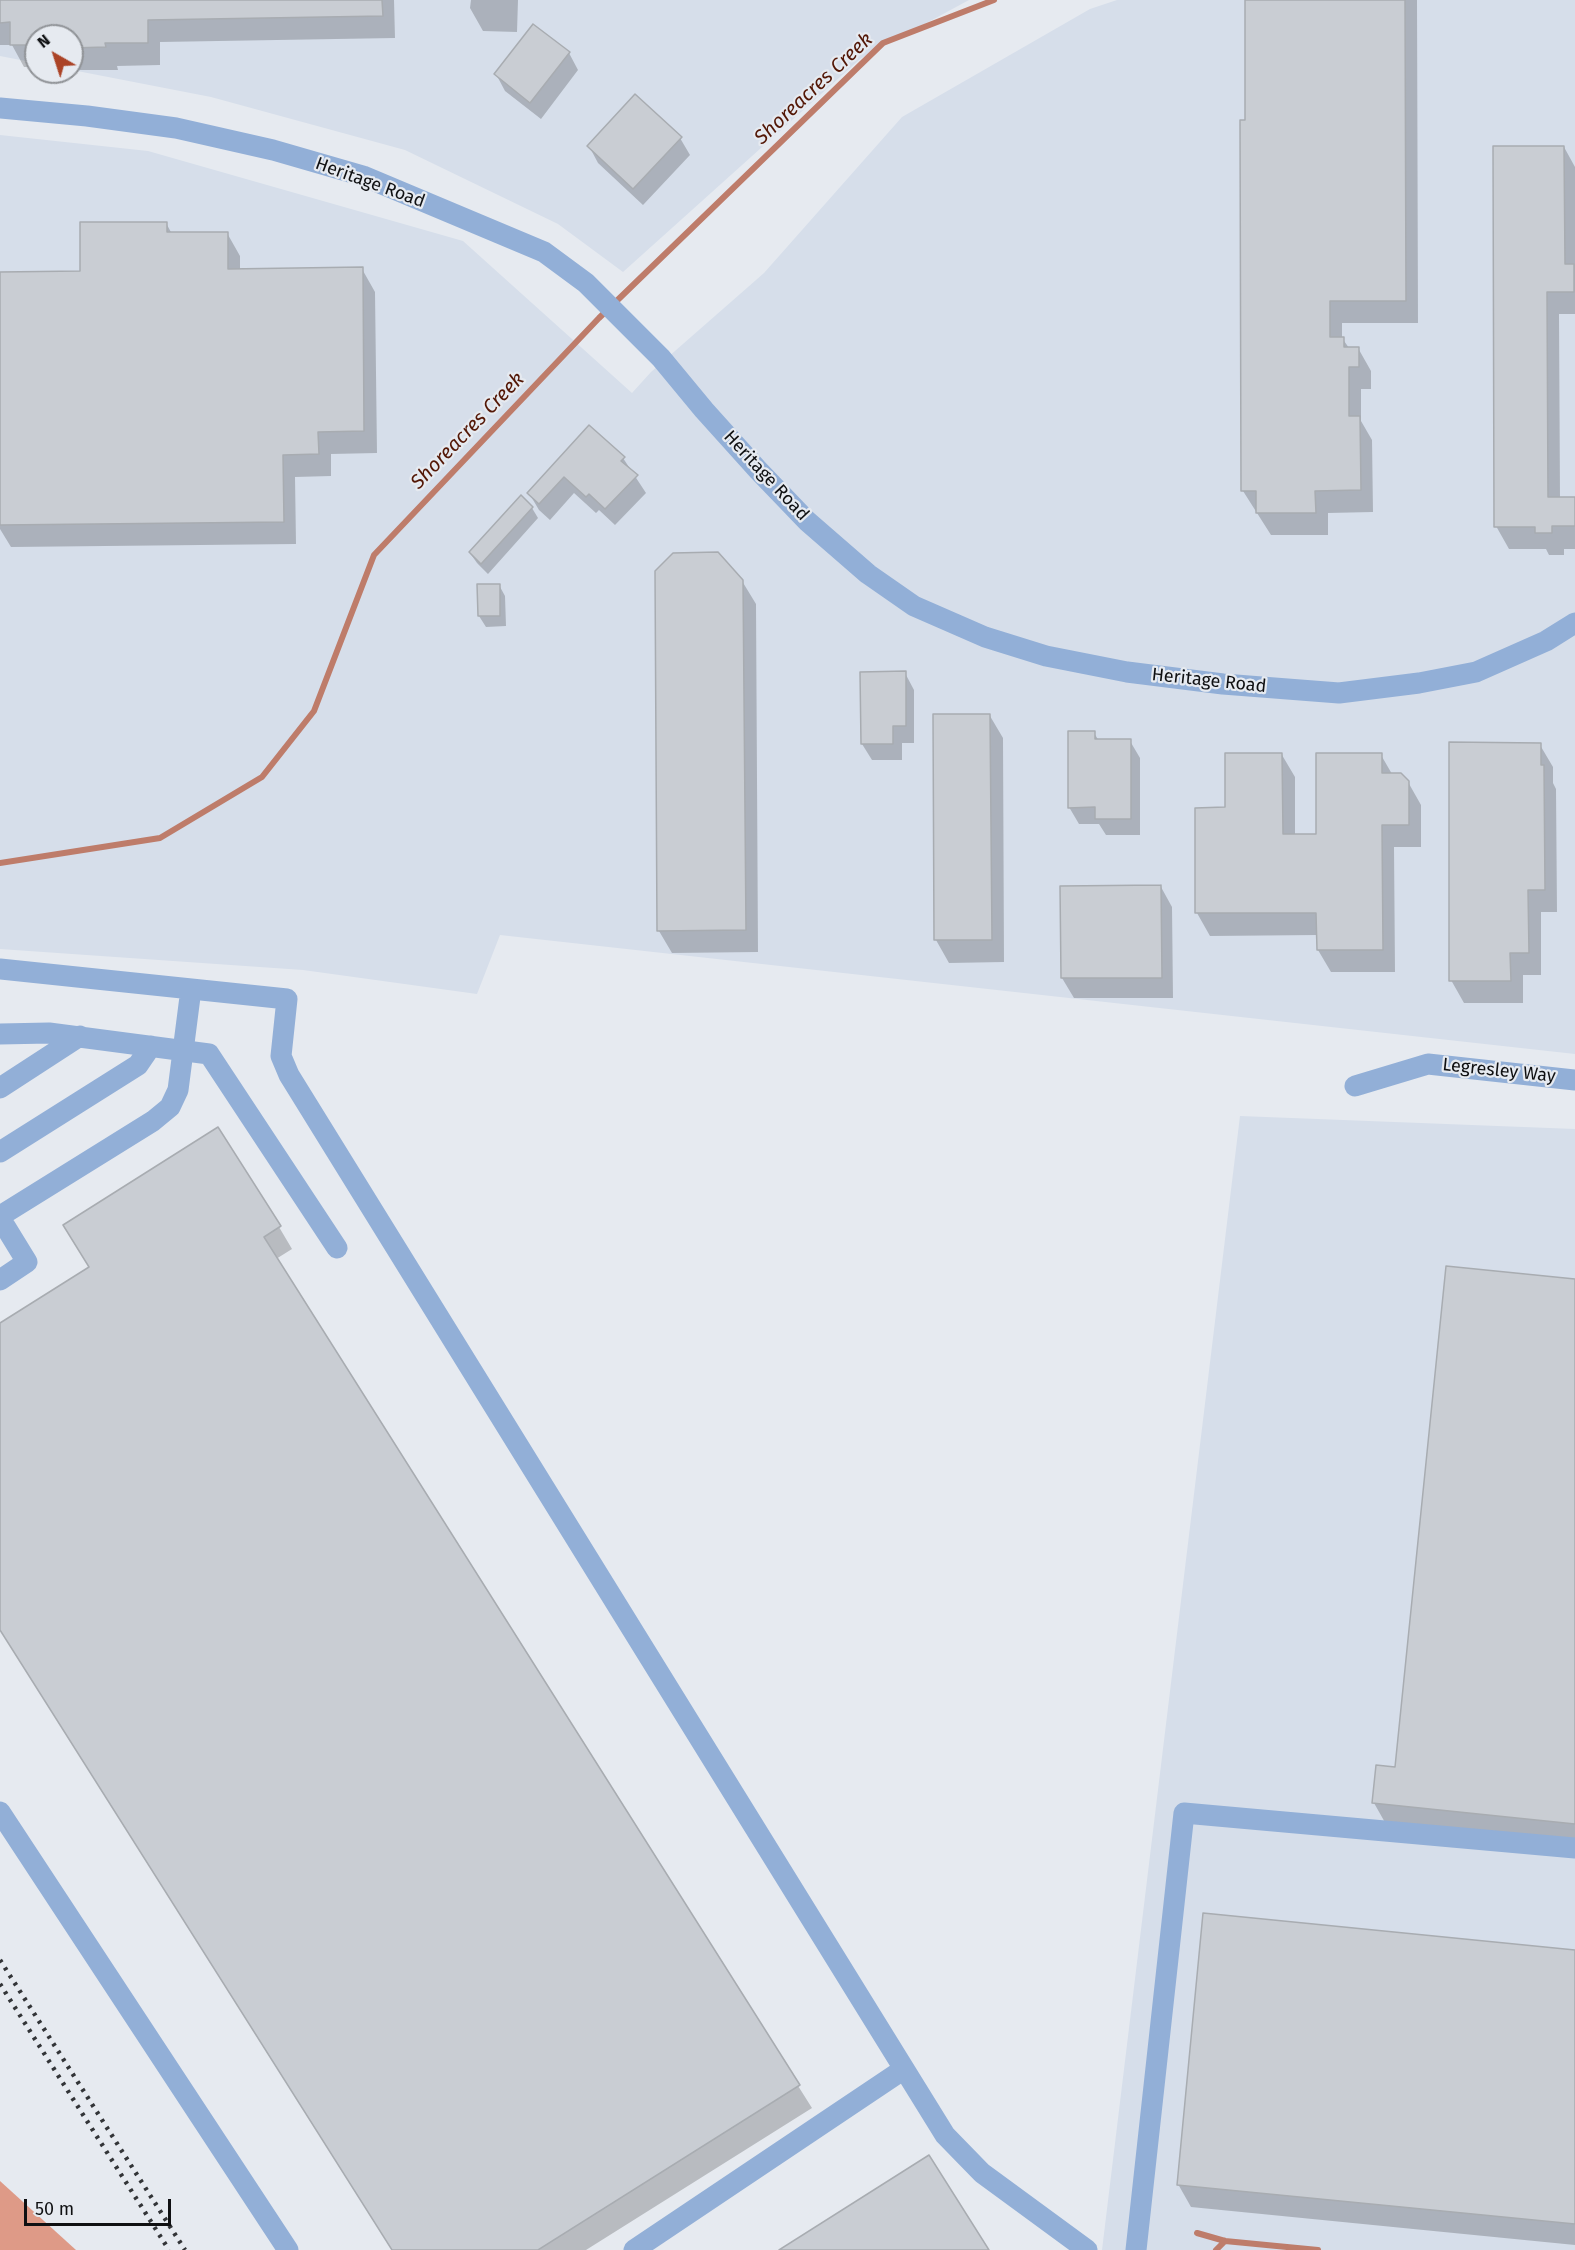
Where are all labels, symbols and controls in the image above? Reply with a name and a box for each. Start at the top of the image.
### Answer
north arrow [24,24,84,84]
water label: Shoreacres Creek [750,28,878,150]
text: N [34,30,54,52]
street label: Heritage Road [312,153,428,213]
water label: Shoreacres Creek [406,368,530,494]
street label: Heritage Road [719,427,813,525]
street label: Heritage Road [1151,664,1267,698]
street label: Legresley Way [1441,1054,1557,1088]
scale bar [27,2187,174,2225]
text: 50 m [35,2198,74,2220]

